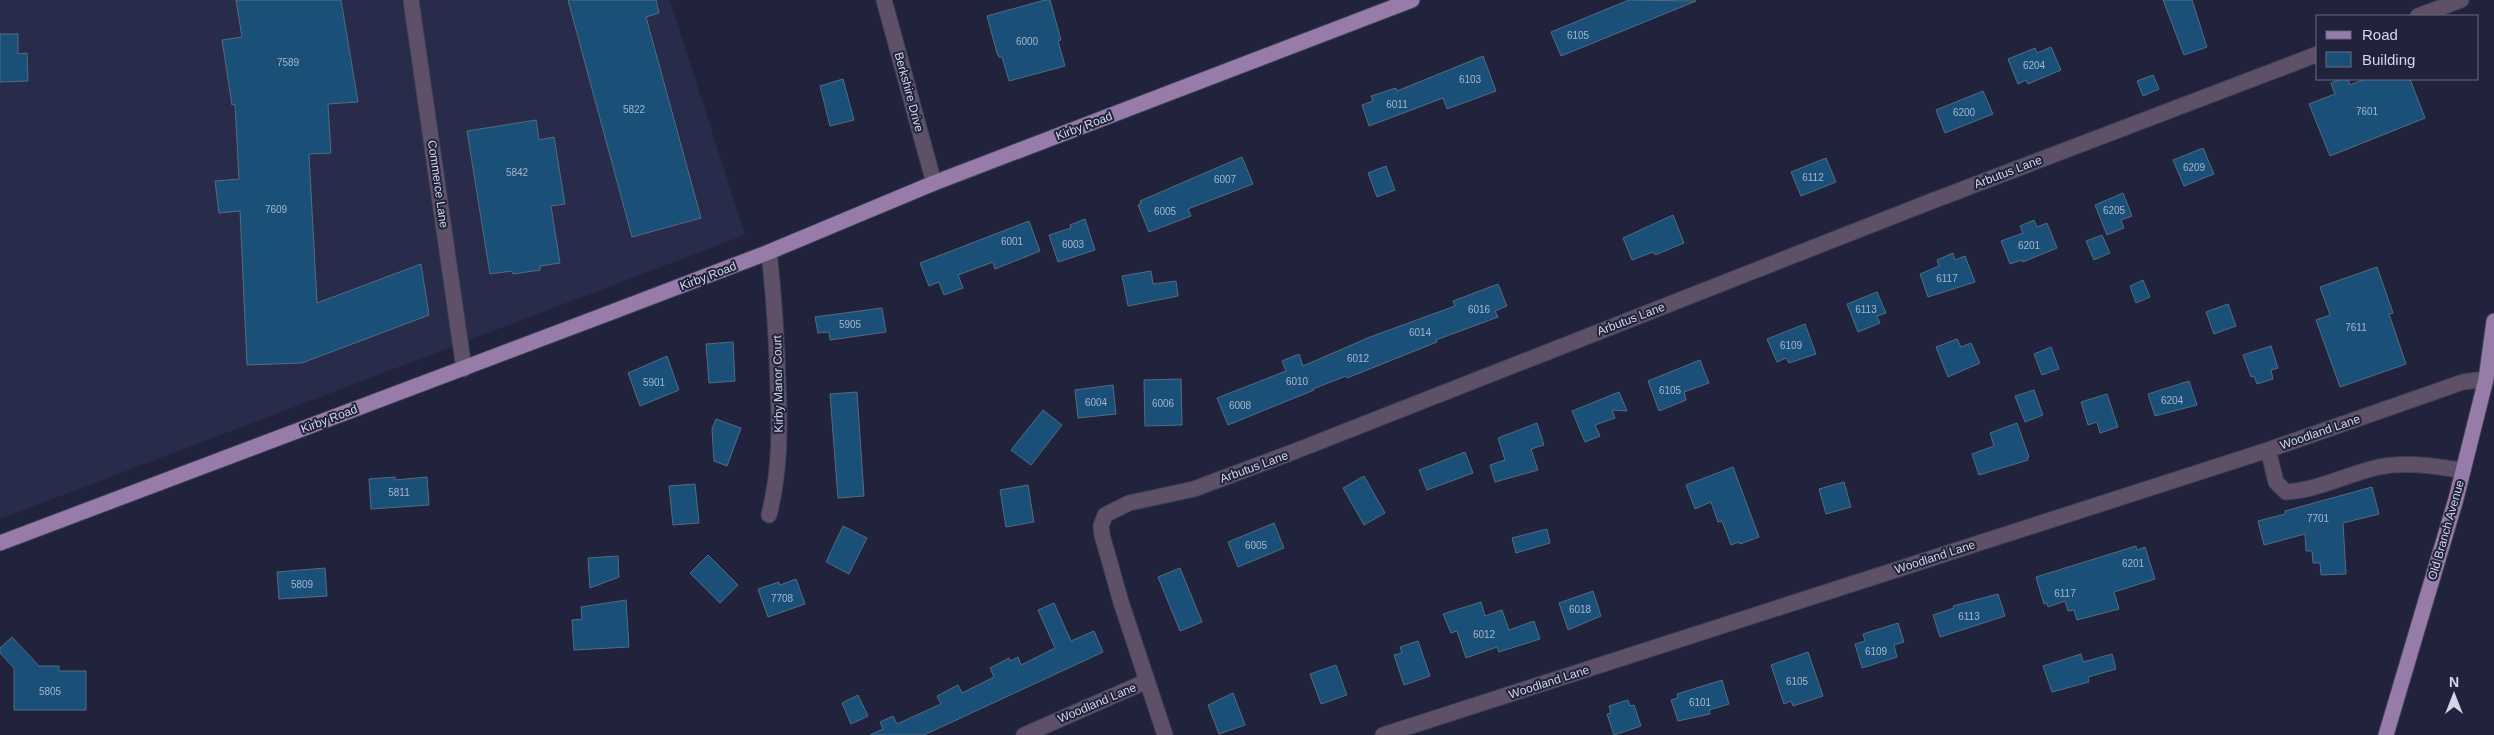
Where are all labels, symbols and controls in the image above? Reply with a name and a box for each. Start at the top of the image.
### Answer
legend [2316,15,2479,80]
text: Road [2362,26,2398,43]
house number: 6105 [1567,30,1590,41]
house number: 6000 [1016,36,1039,47]
street label: Berkshire Drive [892,51,926,134]
text: Building [2362,51,2415,68]
house number: 7589 [277,57,300,68]
house number: 6204 [2023,60,2046,71]
house number: 6103 [1459,74,1482,85]
house number: 6011 [1386,99,1408,110]
house number: 5822 [623,104,646,115]
house number: 7601 [2356,106,2379,117]
house number: 6200 [1953,107,1976,118]
street label: Kirby Road [1054,109,1114,143]
street label: Commerce Lane [425,139,451,229]
street label: Arbutus Lane [1972,153,2044,191]
house number: 6209 [2183,162,2206,173]
house number: 5842 [506,167,529,178]
house number: 6112 [1802,172,1824,183]
house number: 6007 [1214,174,1237,185]
house number: 7609 [265,204,288,215]
house number: 6205 [2103,205,2126,216]
house number: 6005 [1154,206,1177,217]
house number: 6001 [1001,236,1024,247]
house number: 6003 [1062,239,1085,250]
house number: 6201 [2018,240,2041,251]
street label: Kirby Road [678,259,738,293]
house number: 6117 [1936,273,1958,284]
street label: Arbutus Lane [1595,300,1667,338]
house number: 6016 [1468,304,1491,315]
house number: 6113 [1855,304,1877,315]
house number: 5905 [839,319,862,330]
house number: 7611 [2345,322,2367,333]
house number: 6014 [1409,327,1432,338]
street label: Kirby Manor Court [770,335,786,433]
house number: 6109 [1780,340,1803,351]
house number: 6012 [1347,353,1370,364]
house number: 6010 [1286,376,1309,387]
house number: 5901 [643,377,666,388]
house number: 6105 [1659,385,1682,396]
house number: 6204 [2161,395,2184,406]
house number: 6004 [1085,397,1108,408]
house number: 6006 [1152,398,1175,409]
house number: 6008 [1229,400,1252,411]
street label: Kirby Road [299,402,359,436]
street label: Woodland Lane [2278,412,2362,452]
street label: Arbutus Lane [1218,448,1290,486]
street label: Old Branch Avenue [2425,478,2467,582]
house number: 5811 [388,487,410,498]
house number: 7701 [2307,513,2330,524]
street label: Woodland Lane [1893,537,1977,577]
house number: 6005 [1245,540,1268,551]
house number: 6201 [2122,558,2145,569]
house number: 5809 [291,579,314,590]
house number: 6117 [2054,588,2076,599]
house number: 7708 [771,593,794,604]
house number: 6018 [1569,604,1592,615]
house number: 6113 [1958,611,1980,622]
house number: 6012 [1473,629,1496,640]
house number: 6109 [1865,646,1888,657]
street label: Woodland Lane [1507,662,1591,702]
north arrow [2429,670,2479,720]
text: N [2449,674,2459,690]
house number: 6105 [1786,676,1809,687]
street label: Woodland Lane [1056,680,1139,726]
house number: 5805 [39,686,62,697]
house number: 6101 [1689,697,1712,708]

